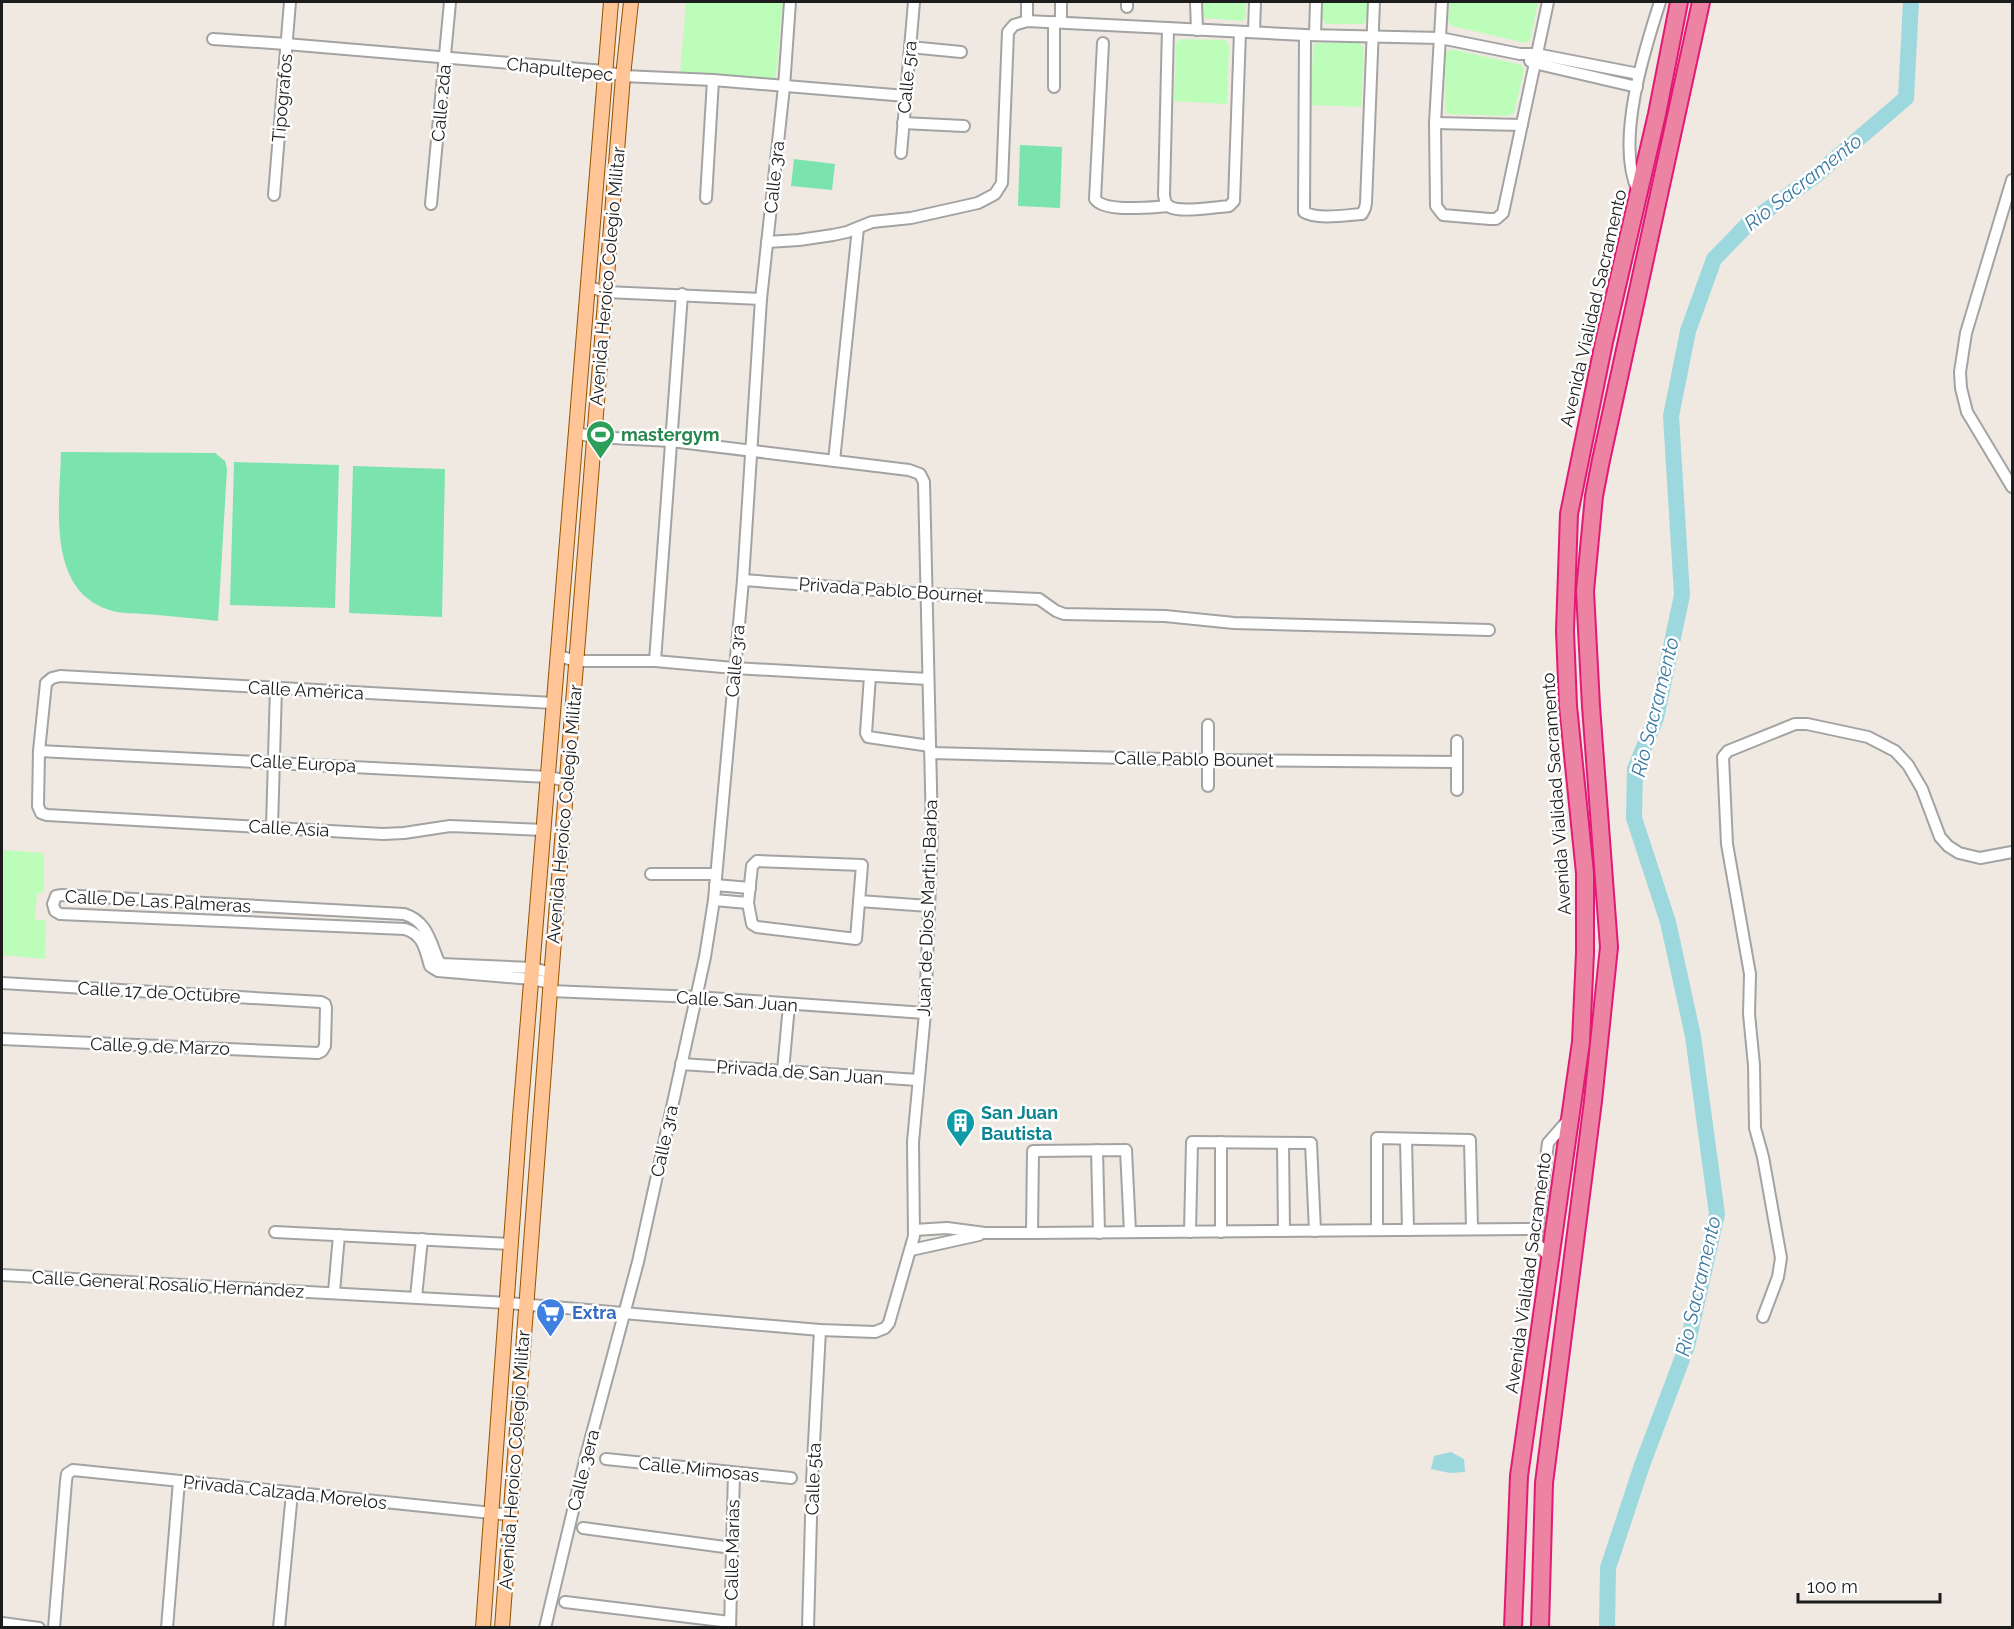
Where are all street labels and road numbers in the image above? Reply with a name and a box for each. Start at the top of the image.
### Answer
street label: Calle 5ra [893,40,921,114]
street label: Tipografos [268,52,296,143]
street label: Chapultepec [506,53,615,85]
street label: Calle 2da [427,63,455,143]
street label: Calle 3ra [760,140,788,214]
street label: Avenida Heroico Colegio Militar [585,145,629,407]
street label: Avenida Vialidad Sacramento [1555,187,1631,429]
street label: Privada Pablo Bournet [798,573,984,607]
street label: Calle 3ra [721,624,749,698]
street label: Avenida Vialidad Sacramento [1537,672,1575,916]
street label: Calle América [248,676,364,704]
street label: Avenida Heroico Colegio Militar [542,683,586,945]
street label: Calle Pablo Bounet [1114,747,1274,771]
street label: Calle Europa [249,750,357,776]
street label: Juan de Dios Martin Barba [913,799,941,1017]
street label: Calle Asia [248,815,330,841]
street label: Calle De Las Palmeras [64,886,252,916]
street label: Calle 17 de Octubre [77,977,241,1007]
street label: Calle San Juan [675,986,799,1016]
street label: Calle 9 de Marzo [90,1033,230,1059]
street label: Privada de San Juan [716,1056,884,1088]
street label: Calle 3ra [646,1103,682,1179]
street label: Avenida Vialidad Sacramento [1501,1151,1555,1395]
street label: Calle General Rosalío Hernández [31,1266,305,1302]
street label: Avenida Heroico Colegio Militar [494,1329,534,1591]
street label: Calle 3era [563,1427,603,1513]
street label: Calle 5ta [801,1442,825,1516]
street label: Calle Mimosas [638,1452,761,1486]
street label: Privada Calzada Morelos [182,1471,388,1513]
street label: Calle Marías [721,1499,743,1601]

